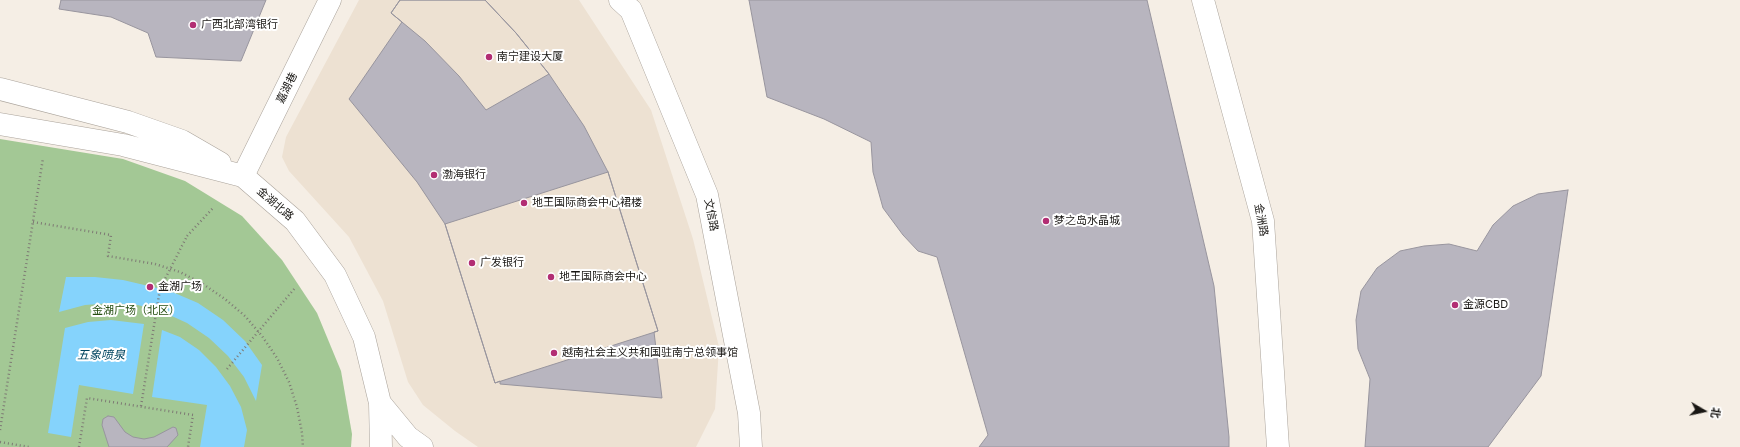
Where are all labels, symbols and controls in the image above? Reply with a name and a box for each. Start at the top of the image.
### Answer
place label: 广西北部湾银行 [201,18,278,32]
marker: 广西北部湾银行 [188,20,198,30]
place label: 南宁建设大厦 [497,50,563,64]
marker: 南宁建设大厦 [484,52,494,62]
street label: 嘉湖巷 [274,70,300,106]
place label: 渤海银行 [442,168,486,182]
marker: 渤海银行 [429,170,439,180]
street label: 金湖北路 [254,185,296,223]
place label: 地王国际商会中心裙楼 [532,196,642,210]
marker: 地王国际商会中心裙楼 [519,198,529,208]
street label: 文信路 [701,198,721,232]
street label: 金洲路 [1252,203,1270,237]
place label: 梦之岛水晶城 [1054,214,1120,228]
marker: 梦之岛水晶城 [1041,216,1051,226]
place label: 广发银行 [480,256,524,270]
marker: 广发银行 [467,258,477,268]
place label: 地王国际商会中心 [559,270,647,284]
marker: 地王国际商会中心 [546,272,556,282]
place label: 金湖广场 [158,280,202,294]
marker: 金湖广场 [145,282,155,292]
place label: 金源CBD [1463,298,1508,312]
marker: 金源CBD [1450,300,1460,310]
park label: 金湖广场（北区） [92,304,180,318]
place label: 越南社会主义共和国驻南宁总领事馆 [562,346,738,360]
water label: 五象喷泉 [77,348,125,362]
marker: 越南社会主义共和国驻南宁总领事馆 [549,348,559,358]
north arrow [1684,391,1724,431]
text: 北 [1708,406,1724,419]

